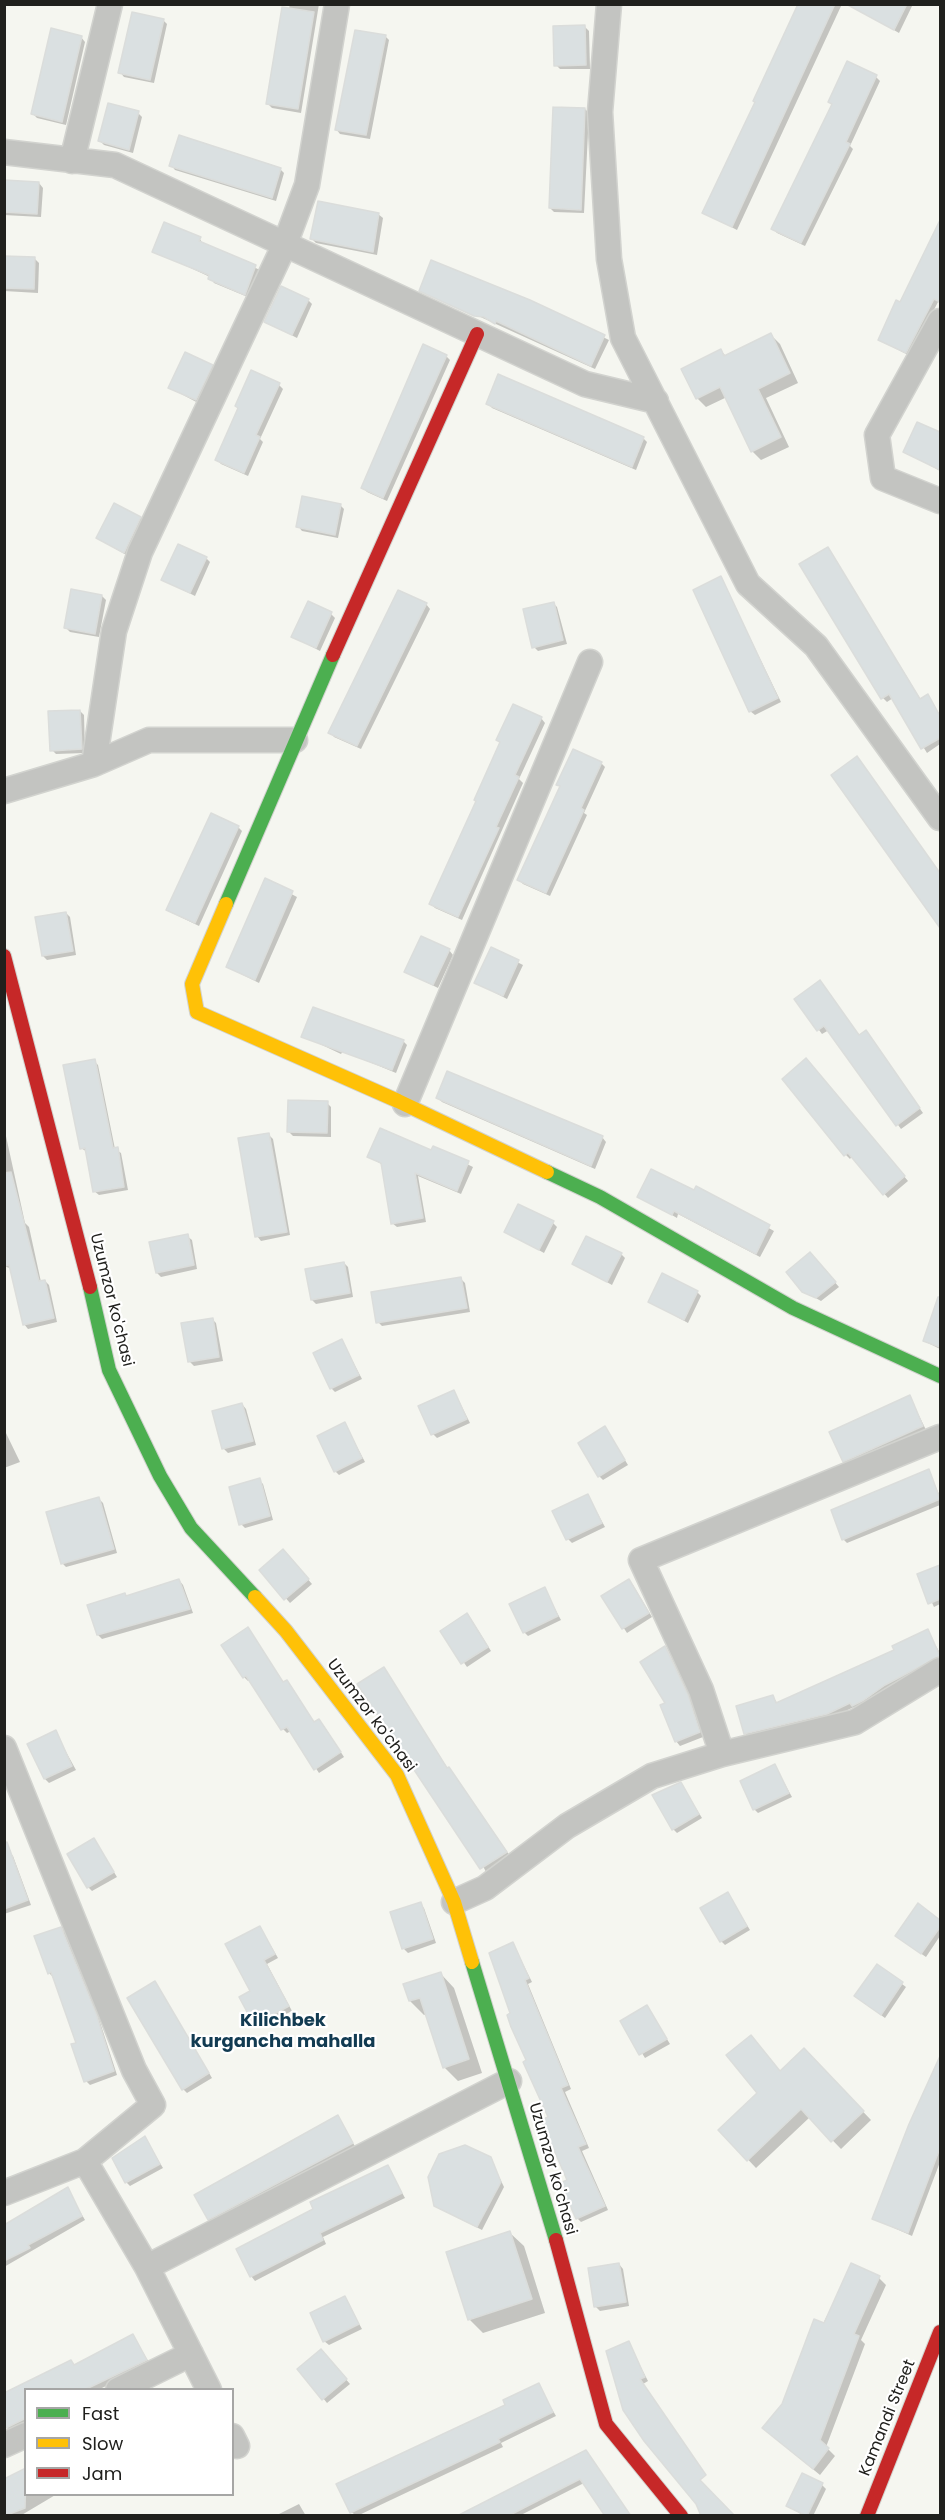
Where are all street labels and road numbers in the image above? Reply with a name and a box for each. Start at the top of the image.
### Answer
street label: Uzumzor ko'chasi [85,1231,137,1369]
street label: Uzumzor ko'chasi [322,1656,420,1776]
street label: Uzumzor ko'chasi [524,2101,580,2237]
street label: Kamandi Street [856,2357,920,2479]

